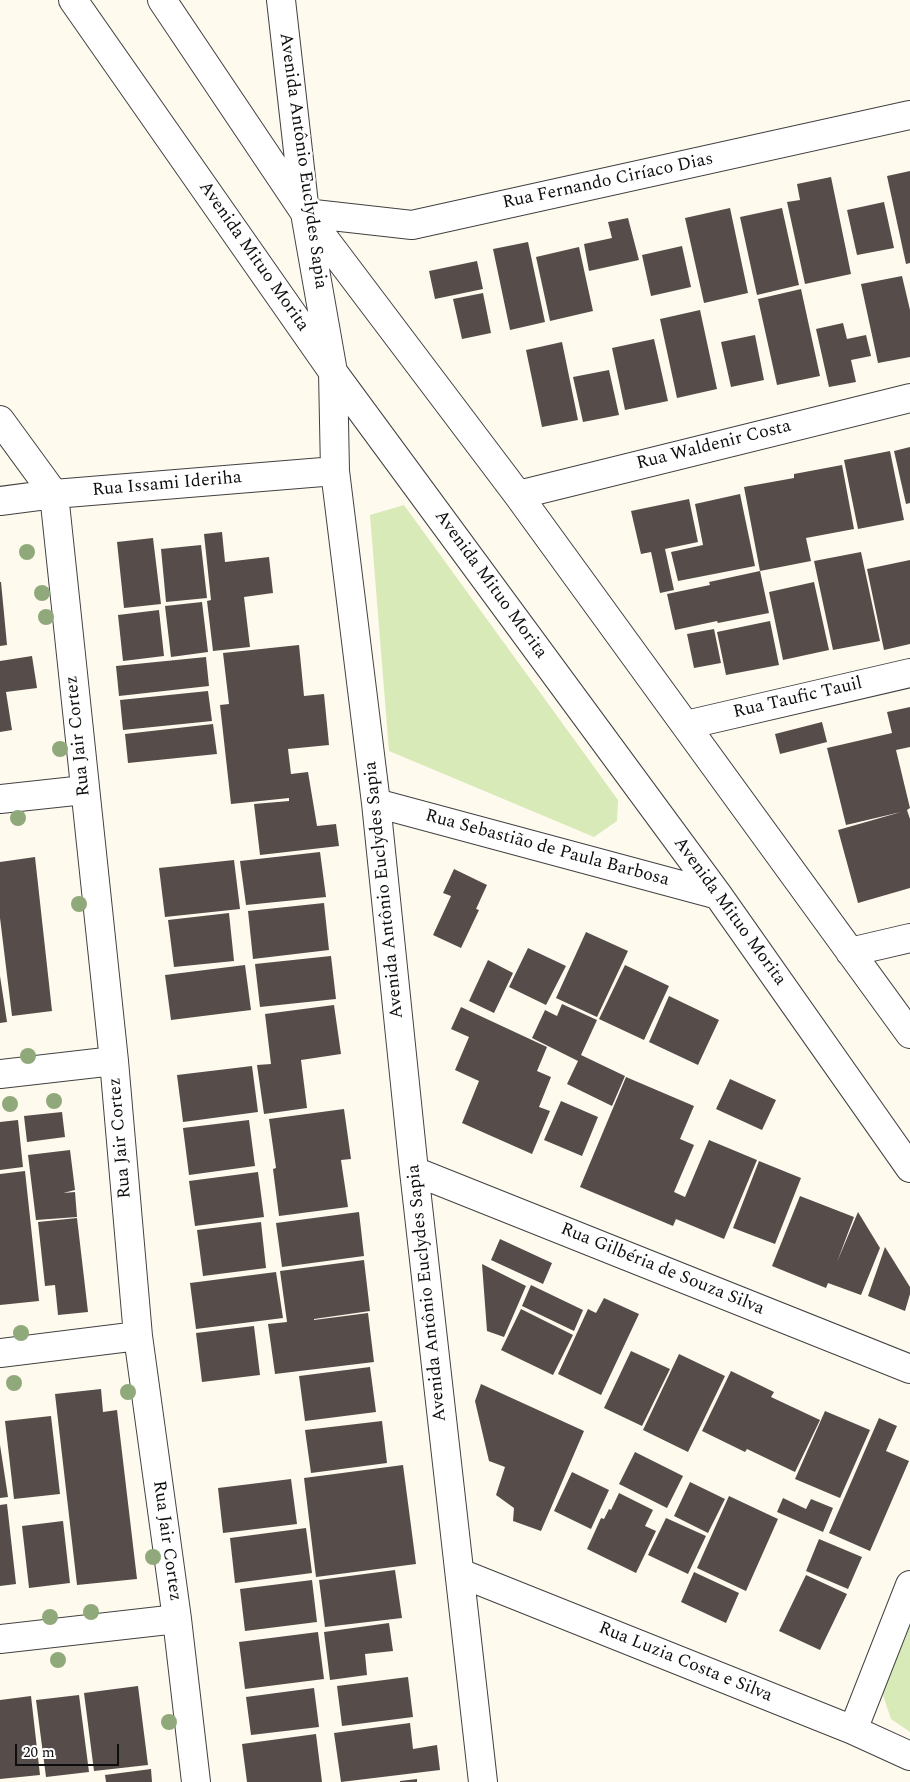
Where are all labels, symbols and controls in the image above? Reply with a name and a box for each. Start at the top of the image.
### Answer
street label: Avenida Antônio Euclydes Sapia [273,31,331,291]
street label: Rua Fernando Ciríaco Dias [501,149,715,215]
street label: Avenida Mituo Morita [193,178,313,336]
street label: Rua Waldenir Costa [634,416,794,476]
street label: Rua Issami Ideriha [91,468,243,502]
street label: Avenida Mituo Morita [429,507,551,663]
street label: Rua Jair Cortez [62,674,96,798]
street label: Rua Taufic Tauil [731,674,865,724]
street label: Avenida Antônio Euclydes Sapia [361,760,409,1020]
street label: Rua Sebastião de Paula Barbosa [423,806,671,892]
street label: Avenida Mituo Morita [668,834,790,990]
street label: Rua Jair Cortez [105,1077,137,1199]
street label: Avenida Antônio Euclydes Sapia [404,1163,452,1423]
street label: Rua Gilbéria de Souza Silva [557,1219,767,1321]
street label: Rua Jair Cortez [147,1479,185,1603]
street label: Rua Luzia Costa e Silva [595,1618,775,1708]
scale bar [18,1734,121,1766]
text: 20 m [23,1741,55,1764]

